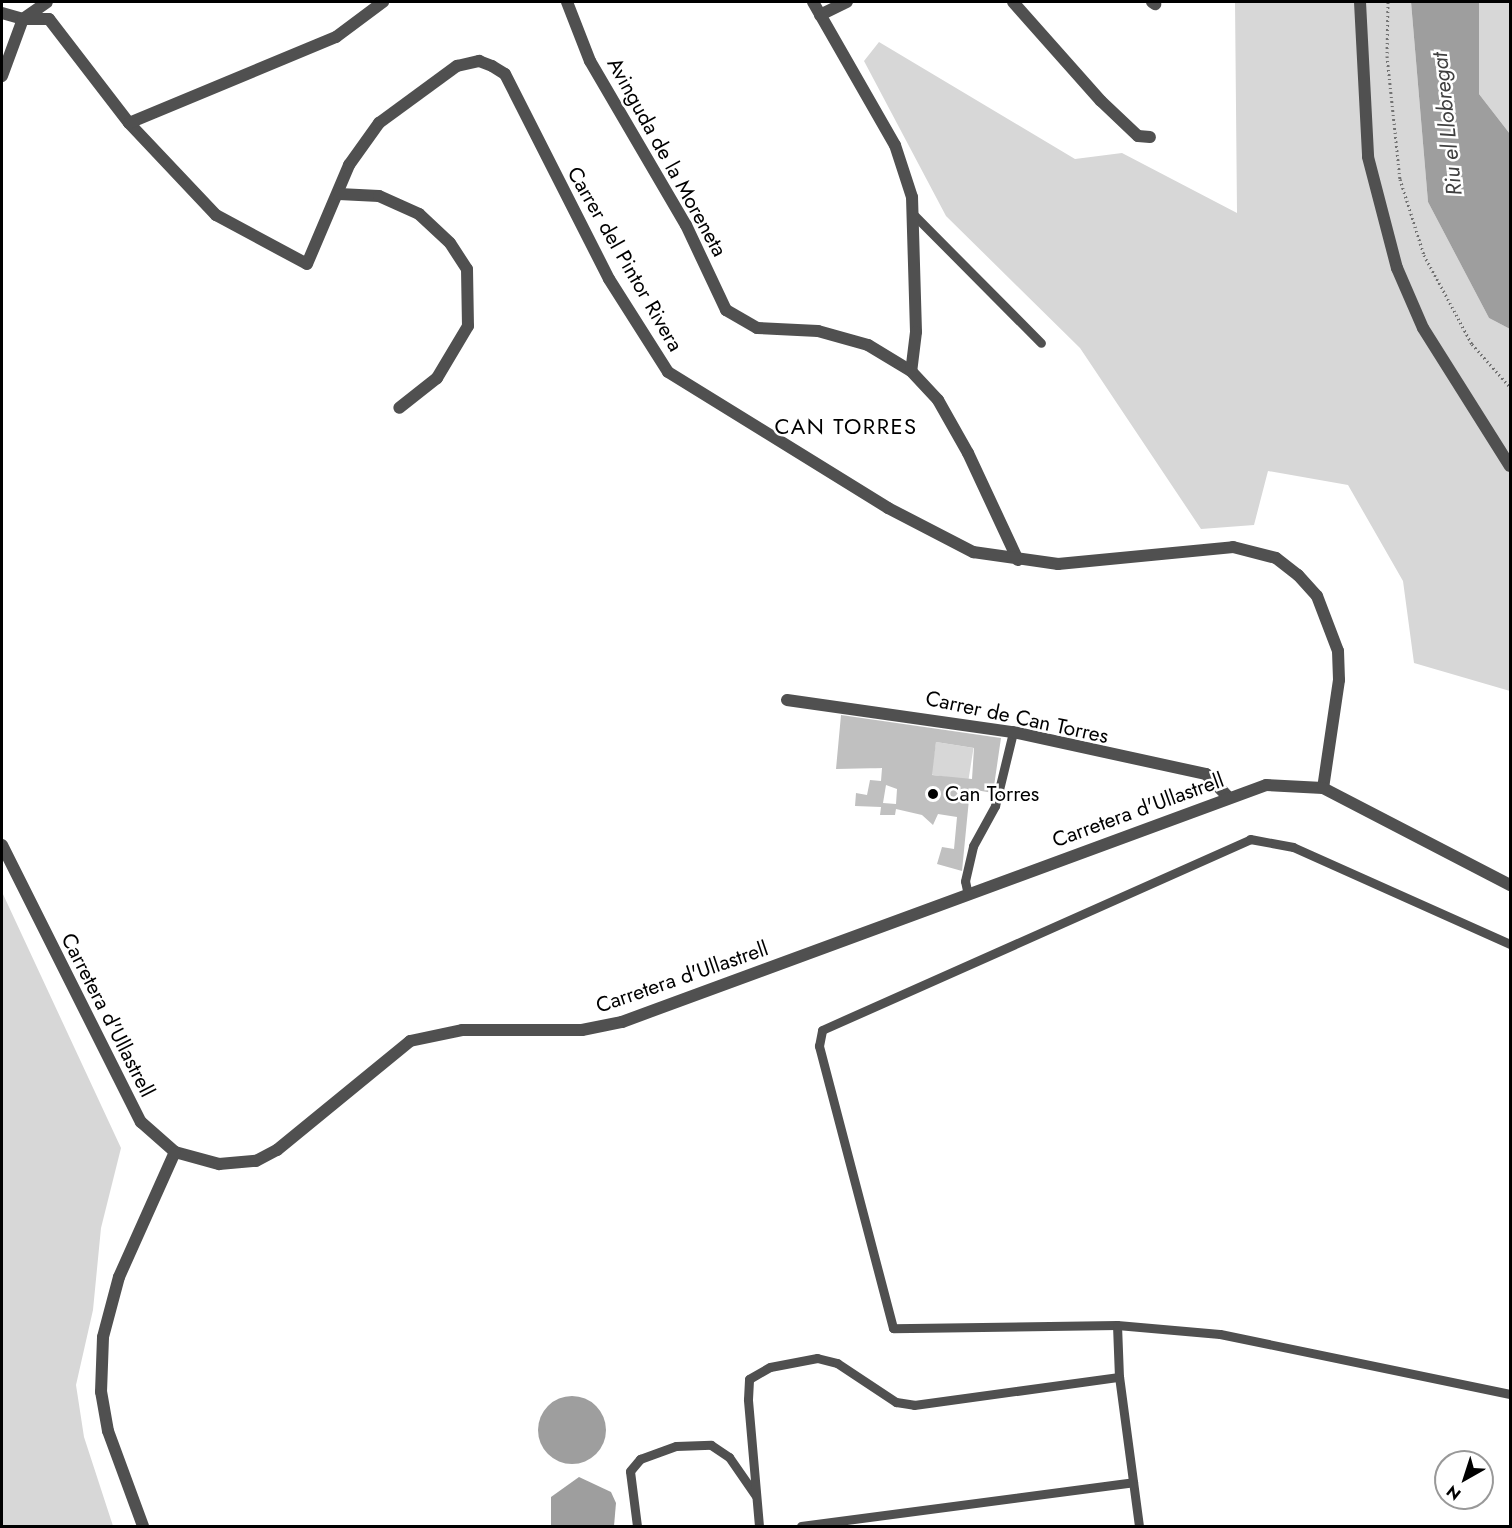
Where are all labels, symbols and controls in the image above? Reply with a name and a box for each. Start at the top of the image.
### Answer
water label: Riu el Llobregat [1426,51,1468,197]
street label: Avinguda de la Moreneta [602,53,732,261]
street label: Carrer del Pintor Rivera [562,162,688,356]
district label: CAN TORRES [774,414,918,440]
street label: Carrer de Can Torres [923,685,1111,749]
street label: Carretera d'Ullastrell [1049,767,1227,853]
place label: Can Torres [945,781,1039,807]
marker: Can Torres [926,787,940,801]
street label: Carretera d'Ullastrell [56,929,160,1101]
street label: Carretera d'Ullastrell [593,936,771,1018]
north arrow [1434,1450,1494,1510]
text: N [1441,1480,1466,1506]

